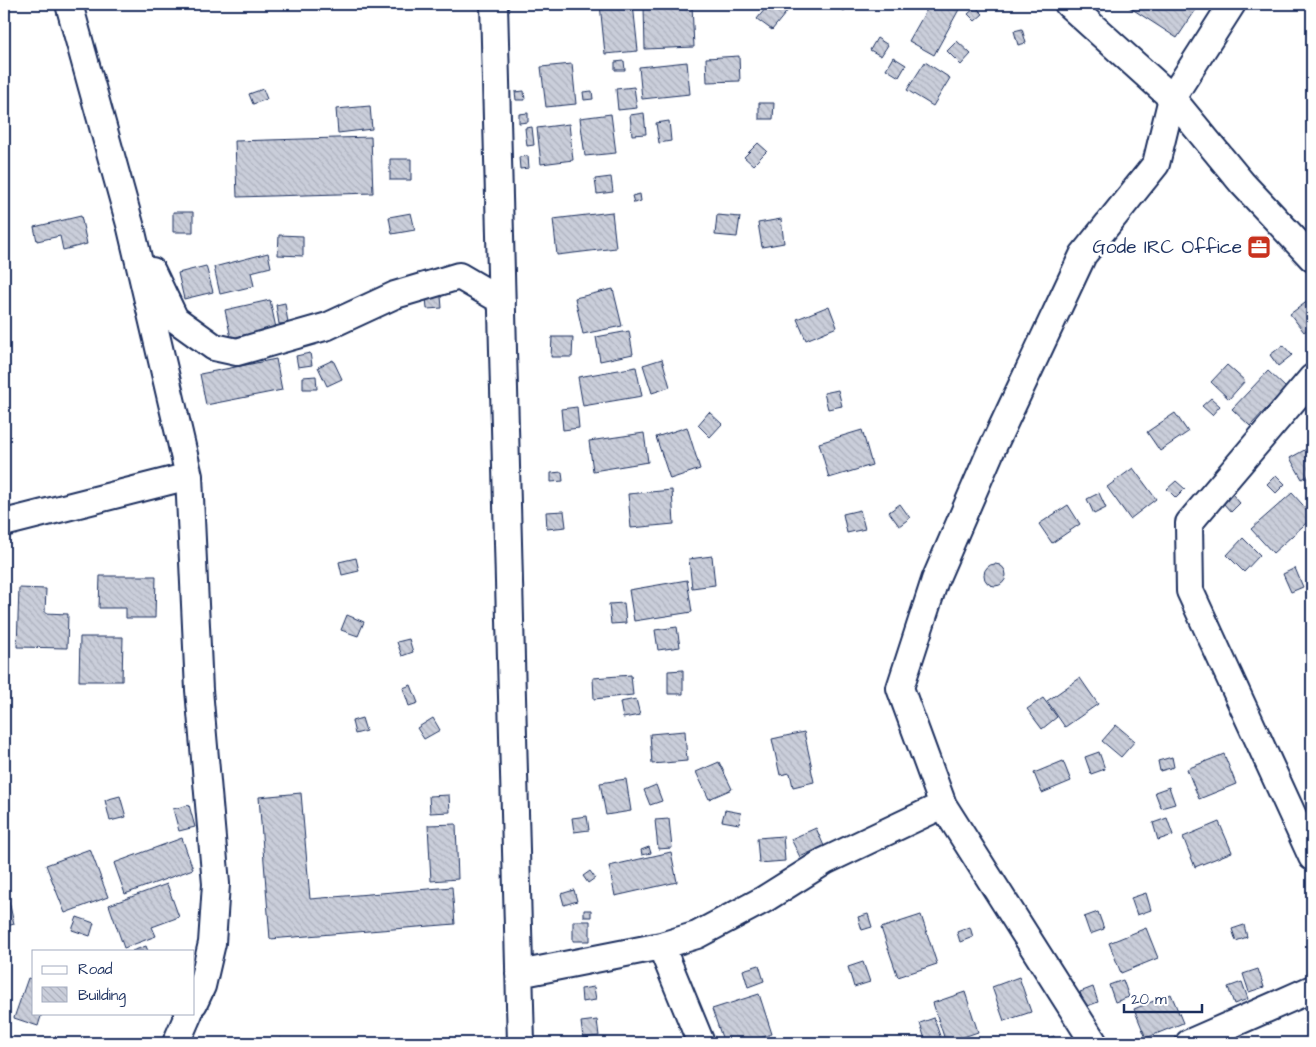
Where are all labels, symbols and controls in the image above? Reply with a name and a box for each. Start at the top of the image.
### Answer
place label: Gode IRC Office [1093,234,1242,261]
office icon: Gode IRC Office [1246,234,1272,260]
legend [32,950,195,1014]
text: Road [78,959,113,980]
scale bar [1124,982,1201,1014]
text: Building [78,985,126,1007]
text: 20 m [1131,989,1167,1010]

